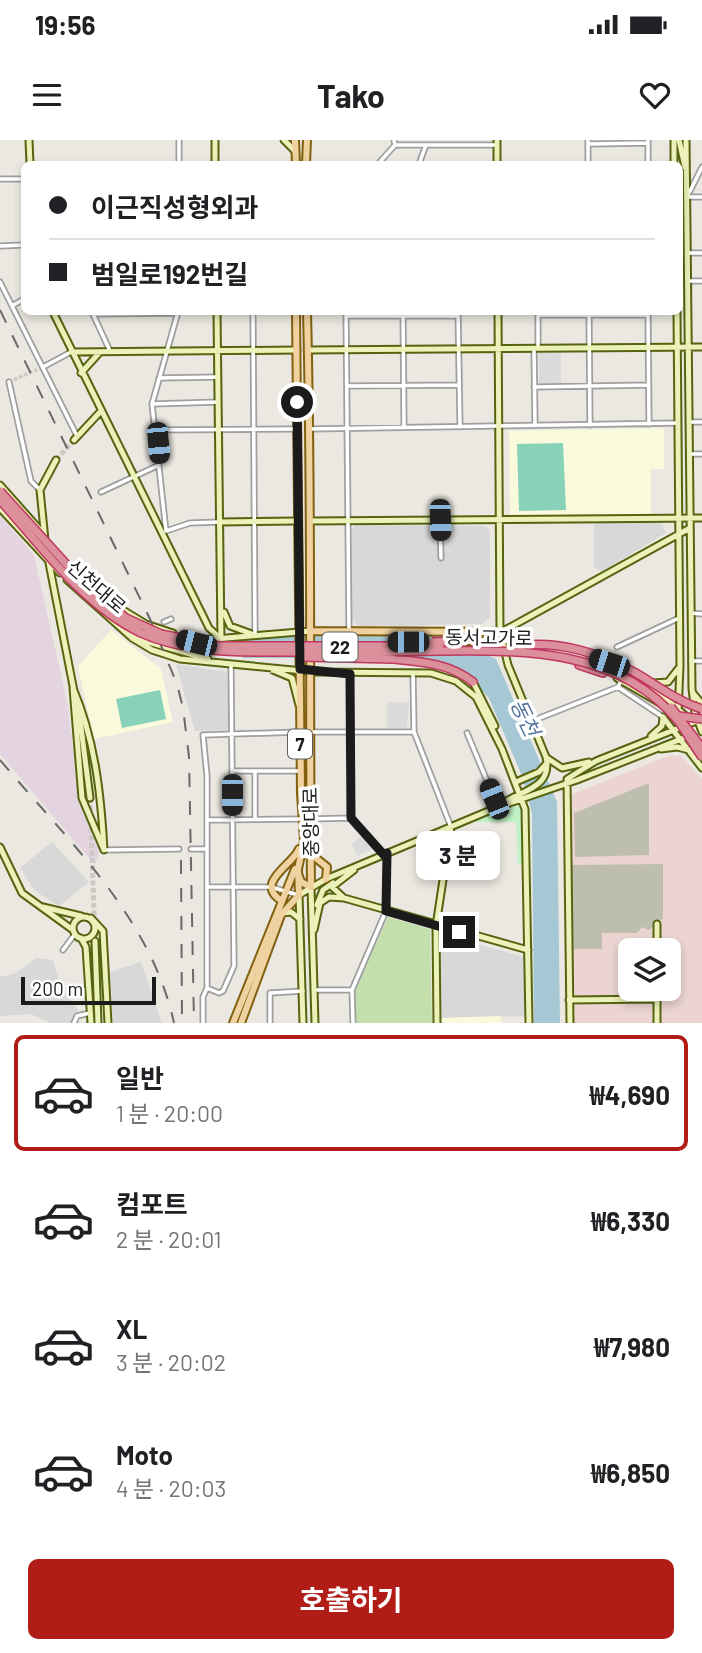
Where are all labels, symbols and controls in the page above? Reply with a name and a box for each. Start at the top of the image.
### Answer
text: 19:56 [35,9,95,40]
icon: menu [28,76,66,114]
text: Tako [317,76,385,114]
icon: heart [636,76,674,114]
text: 이근직성형외과 [91,191,258,222]
text: 범일로192번길 [91,258,248,289]
route start [281,386,313,418]
car [146,421,171,465]
car [429,499,452,541]
street label: 신천대로 [63,554,131,618]
street label: 동서고가로 [445,625,533,649]
car [174,628,219,658]
road number: 22 [322,632,358,662]
car [388,632,430,653]
car [586,647,633,679]
water label: 동천 [506,694,547,742]
road number: 7 [288,730,312,758]
car [222,774,243,816]
car [477,776,512,822]
street label: 중앙대로 [298,787,322,857]
callout: 3 분 [417,830,501,880]
text: 3 분 [439,841,477,869]
route end [443,916,475,948]
map controls [618,938,681,1001]
button: layers [618,938,681,1001]
scale bar [21,974,156,1006]
text: 200 m [32,977,83,1000]
icon: car [32,1062,95,1125]
text: 일반 [116,1062,164,1093]
text: ₩4,690 [589,1079,670,1110]
text: 1 분 · 20:00 [116,1099,223,1127]
icon: car [32,1188,95,1251]
text: 컴포트 [116,1188,188,1219]
text: ₩6,330 [591,1205,670,1236]
text: 2 분 · 20:01 [116,1225,222,1253]
text: XL [116,1313,147,1344]
icon: car [32,1314,95,1377]
text: ₩7,980 [594,1331,670,1362]
text: 3 분 · 20:02 [116,1348,226,1376]
text: Moto [116,1439,173,1470]
icon: car [32,1440,95,1503]
text: ₩6,850 [591,1457,670,1488]
text: 4 분 · 20:03 [116,1474,226,1502]
button: 호출하기 [28,1559,674,1639]

